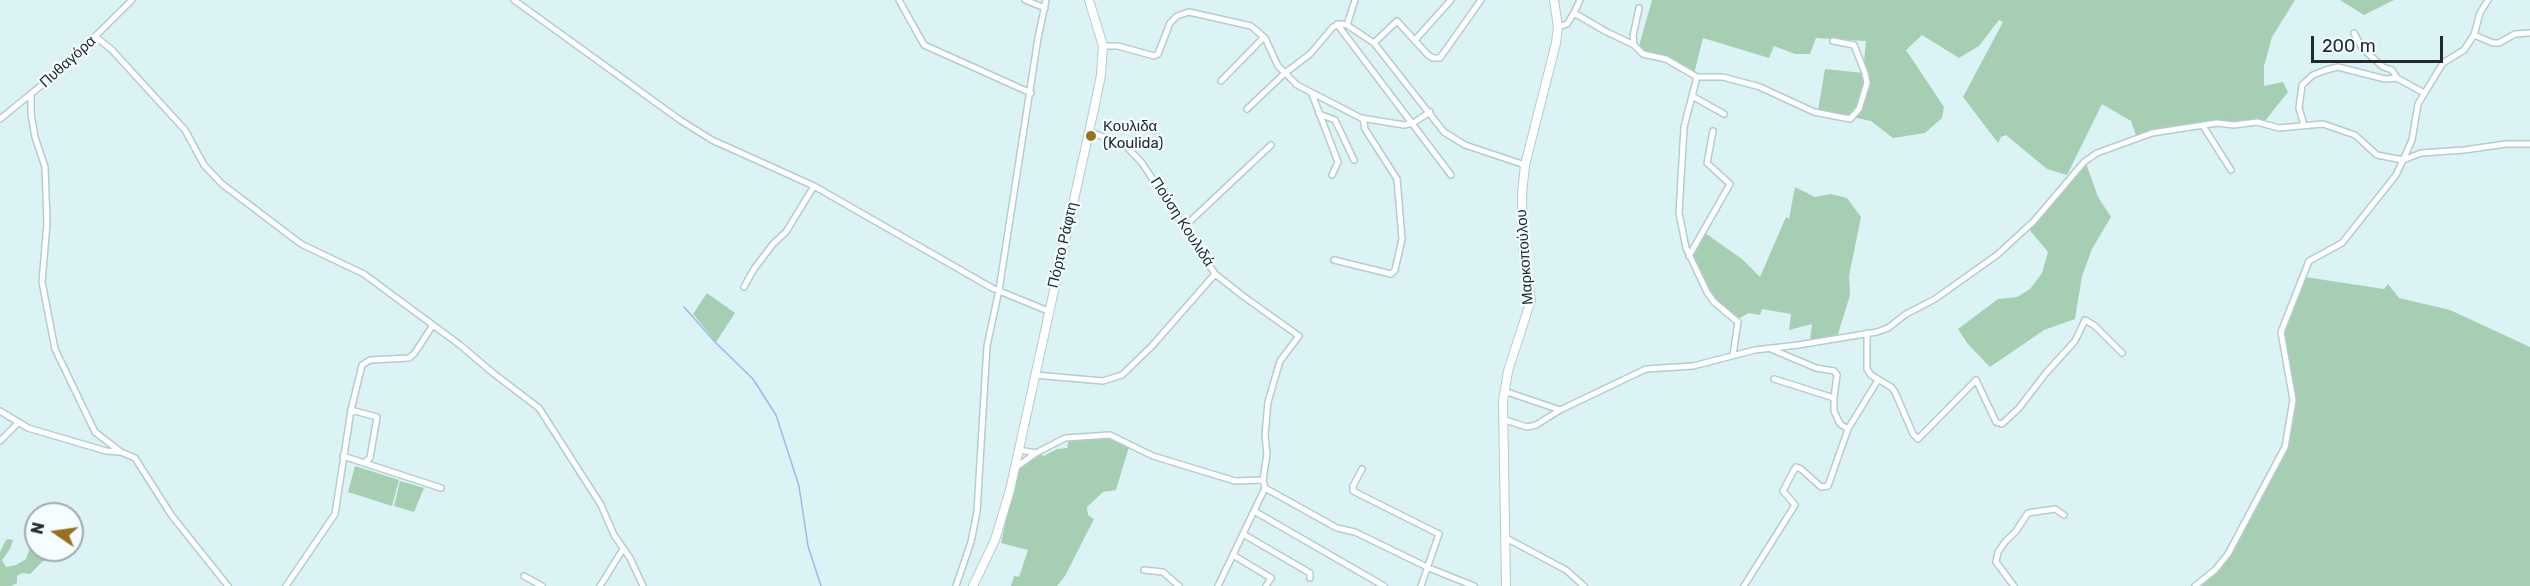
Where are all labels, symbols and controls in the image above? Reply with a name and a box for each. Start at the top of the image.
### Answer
scale bar [2314,24,2446,62]
street label: Πυθαγόρα [36,32,100,92]
text: 200 m [2322,35,2376,57]
place label: Κουλιδα (Koulida) [1103,118,1163,153]
marker: Κουλιδα (Koulida) [1084,129,1098,143]
street label: Πούση Κουλιδά [1146,174,1218,270]
street label: Πόρτο Ράφτη [1044,200,1082,290]
street label: Μαρκοπούλου [1513,209,1537,305]
north arrow [24,502,84,562]
text: N [27,521,48,536]

